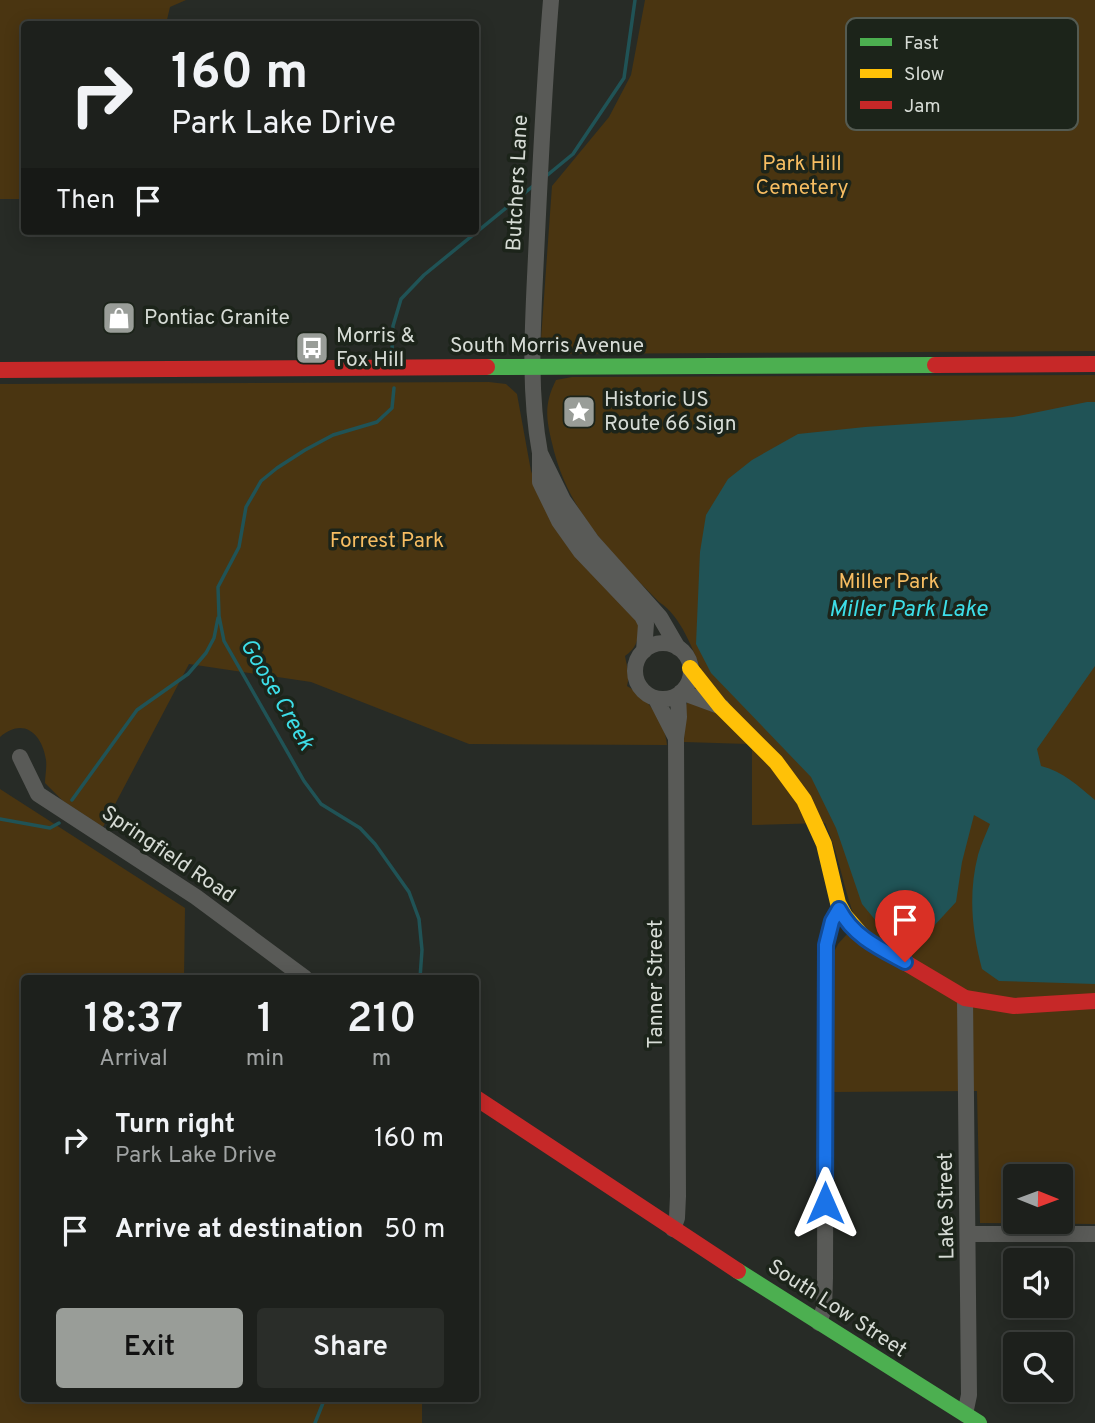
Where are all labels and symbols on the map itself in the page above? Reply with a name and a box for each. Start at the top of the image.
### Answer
legend [846,18,1078,130]
text: Fast [904,32,939,56]
text: Slow [904,63,944,87]
text: Jam [904,95,941,119]
street label: Butchers Lane [501,114,535,252]
park label: Park Hill Cemetery [755,151,849,202]
shop icon: Pontiac Granite [100,299,138,337]
place label: Pontiac Granite [144,305,290,332]
place label: Morris & Fox Hill [336,323,415,374]
bus stop icon: Morris & Fox Hill [293,329,331,367]
street label: South Morris Avenue [450,333,644,360]
place label: Historic US Route 66 Sign [604,387,737,438]
place icon: Historic US Route 66 Sign [560,393,598,431]
park label: Forrest Park [330,528,444,555]
park label: Miller Park [838,569,940,596]
water label: Miller Park Lake [829,596,988,625]
water label: Goose Creek [232,634,320,757]
street label: Springfield Road [96,800,240,910]
pin [875,890,935,962]
street label: Tanner Street [643,920,670,1048]
street label: Lake Street [933,1152,961,1260]
north arrow [1003,1164,1073,1234]
position arrow [788,1166,862,1240]
street label: South Low Street [762,1254,912,1364]

